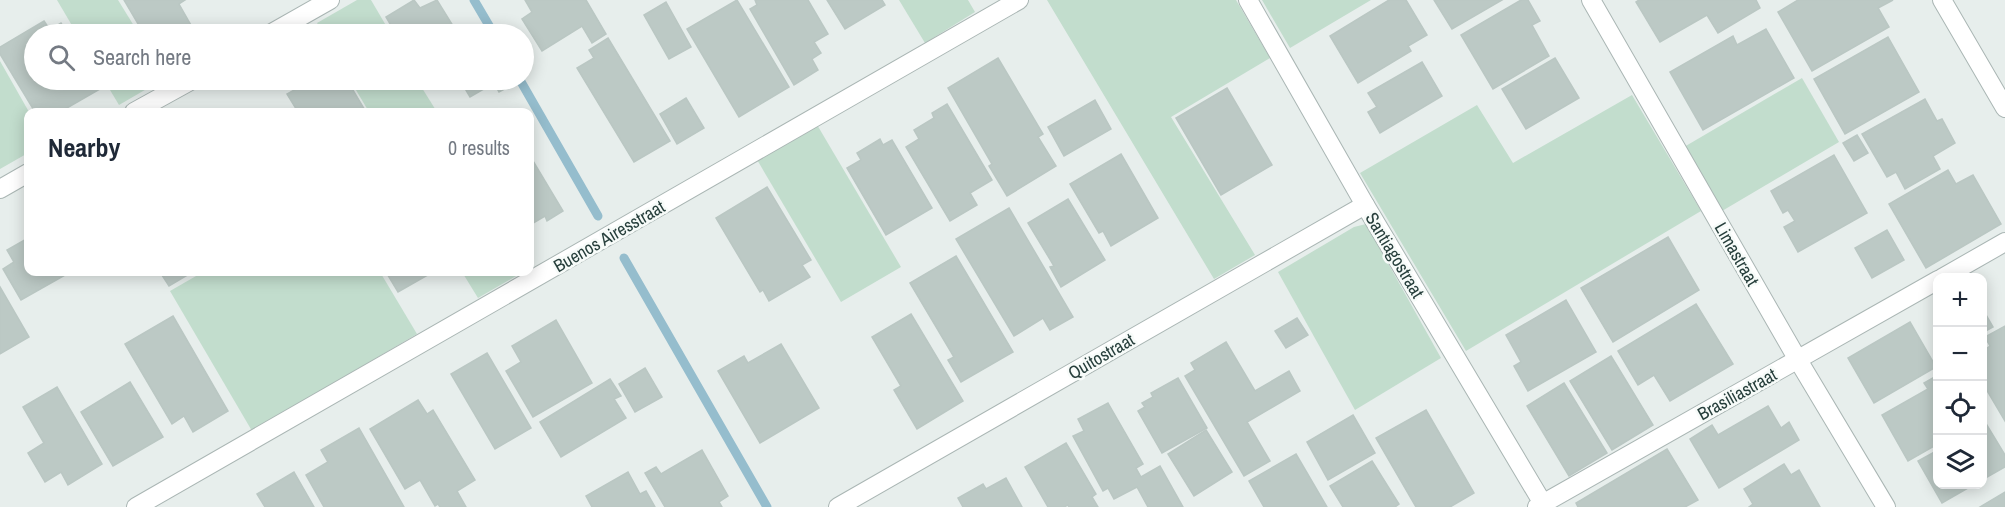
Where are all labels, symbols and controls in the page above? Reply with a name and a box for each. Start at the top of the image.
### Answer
search box [24,24,534,90]
icon: search [45,41,78,74]
text: Search here [93,42,191,72]
text: Nearby [48,130,120,165]
text: 0 results [448,134,510,161]
street label: Buenos Airesstraat [549,194,669,278]
street label: Santiagostraat [1360,207,1430,303]
street label: Limastraat [1709,218,1765,290]
map controls [1933,273,1987,489]
button: + [1933,273,1987,327]
street label: Quitostraat [1063,327,1139,385]
button: − [1933,327,1987,381]
street label: Brasiliastraat [1693,362,1781,426]
button: locate [1933,381,1987,435]
button: layers [1933,435,1987,489]

